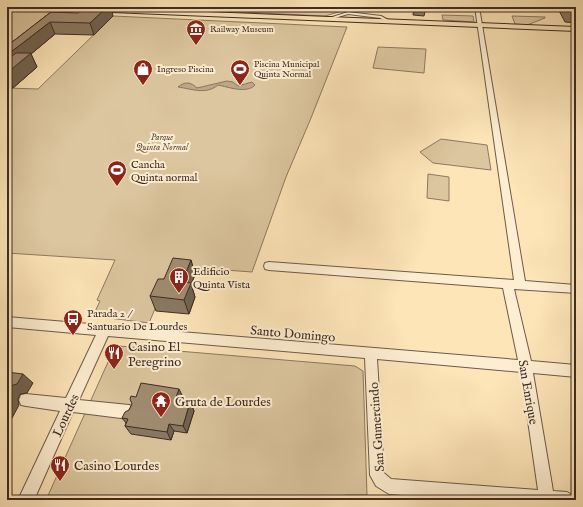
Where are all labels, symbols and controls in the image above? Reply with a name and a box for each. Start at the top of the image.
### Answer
museum icon: Railway Museum [185,18,207,46]
place label: Railway Museum [210,24,273,35]
shop icon: Ingreso Piscina [132,58,154,86]
sports icon: Piscina Municipal Quinta Normal [229,58,251,86]
place label: Piscina Municipal Quinta Normal [254,59,320,80]
place label: Ingreso Piscina [157,64,214,75]
park label: Parque Quinta Normal [136,132,189,153]
place label: Cancha Quinta normal [131,158,197,185]
sports icon: Cancha Quinta normal [106,159,128,187]
place label: Edificio Quinta Vista [193,265,250,292]
building icon: Edificio Quinta Vista [168,266,190,294]
place label: Parada 2 / Santuario De Lourdes [87,307,187,334]
bus stop icon: Parada 2 / Santuario De Lourdes [62,308,84,336]
street label: Santo Domingo [250,322,336,347]
place label: Casino El Peregrino [128,339,181,371]
restaurant icon: Casino El Peregrino [103,342,125,370]
street label: San Enrique [513,359,542,426]
street label: San Gumercindo [366,382,389,472]
temple icon: Gruta de Lourdes [150,390,172,418]
street label: Lourdes [49,391,84,440]
place label: Gruta de Lourdes [175,394,271,411]
restaurant icon: Casino Lourdes [49,454,71,482]
place label: Casino Lourdes [74,458,159,475]

